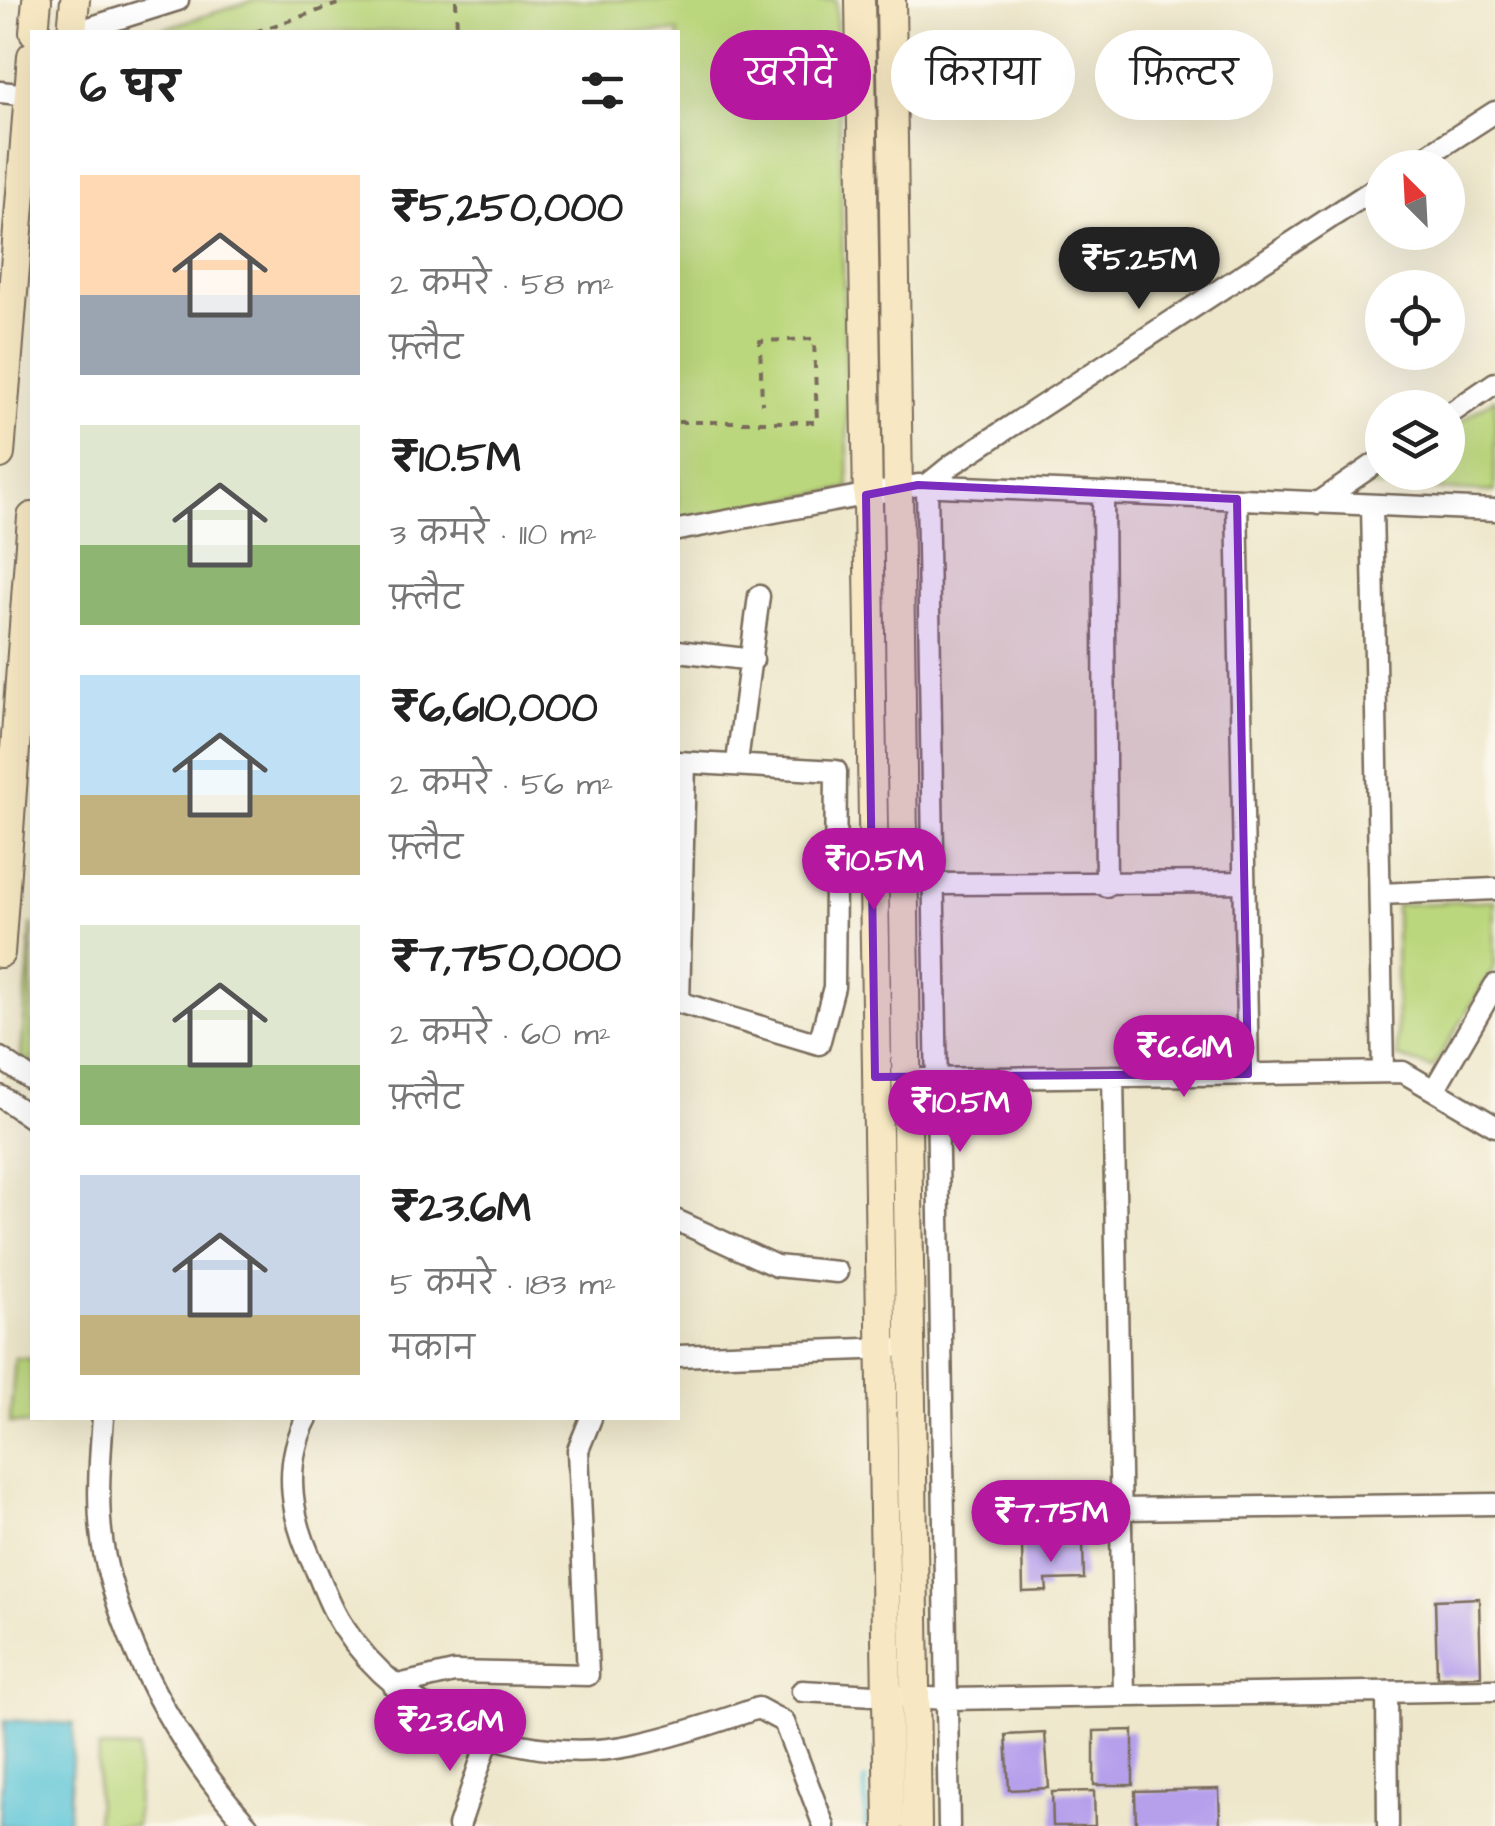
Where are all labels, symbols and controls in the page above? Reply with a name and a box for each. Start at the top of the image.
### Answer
chip: खरीदें [710,30,871,120]
chip: किराया [891,30,1075,120]
chip: फ़िल्टर [1095,30,1273,120]
text: 6 घर [80,60,179,118]
icon: filters [575,63,630,118]
north arrow [1365,150,1465,250]
map controls [1365,150,1465,490]
text: ₹5,250,000 [390,180,623,238]
icon: home [160,215,280,335]
pin: ₹5.25M [1058,227,1220,312]
text: ₹5.25M [1081,237,1197,282]
text: 2 कमरे · 58 m² [390,262,614,307]
button: locate [1365,270,1465,370]
text: फ़्लैट [390,327,463,372]
button: layers [1365,390,1465,490]
text: ₹10.5M [390,430,521,488]
icon: home [160,465,280,585]
text: 3 कमरे · 110 m² [390,512,597,557]
text: फ़्लैट [390,577,463,622]
text: ₹6,610,000 [390,680,598,738]
icon: home [160,715,280,835]
text: 2 कमरे · 56 m² [390,762,613,807]
text: फ़्लैट [390,827,463,872]
pin: ₹10.5M [793,828,955,913]
text: ₹10.5M [824,838,924,883]
text: ₹7,750,000 [390,930,621,988]
icon: home [160,965,280,1085]
text: 2 कमरे · 60 m² [390,1012,611,1057]
pin: ₹6.61M [1103,1015,1265,1100]
text: ₹6.61M [1135,1025,1233,1070]
pin: ₹10.5M [879,1070,1041,1155]
text: फ़्लैट [390,1077,463,1122]
text: ₹10.5M [910,1080,1010,1125]
text: ₹23.6M [390,1180,531,1238]
icon: home [160,1215,280,1335]
text: 5 कमरे · 183 m² [390,1262,616,1307]
text: मकान [390,1327,475,1372]
pin: ₹7.75M [970,1480,1132,1565]
text: ₹7.75M [994,1490,1108,1535]
pin: ₹23.6M [369,1689,531,1774]
text: ₹23.6M [396,1699,504,1744]

